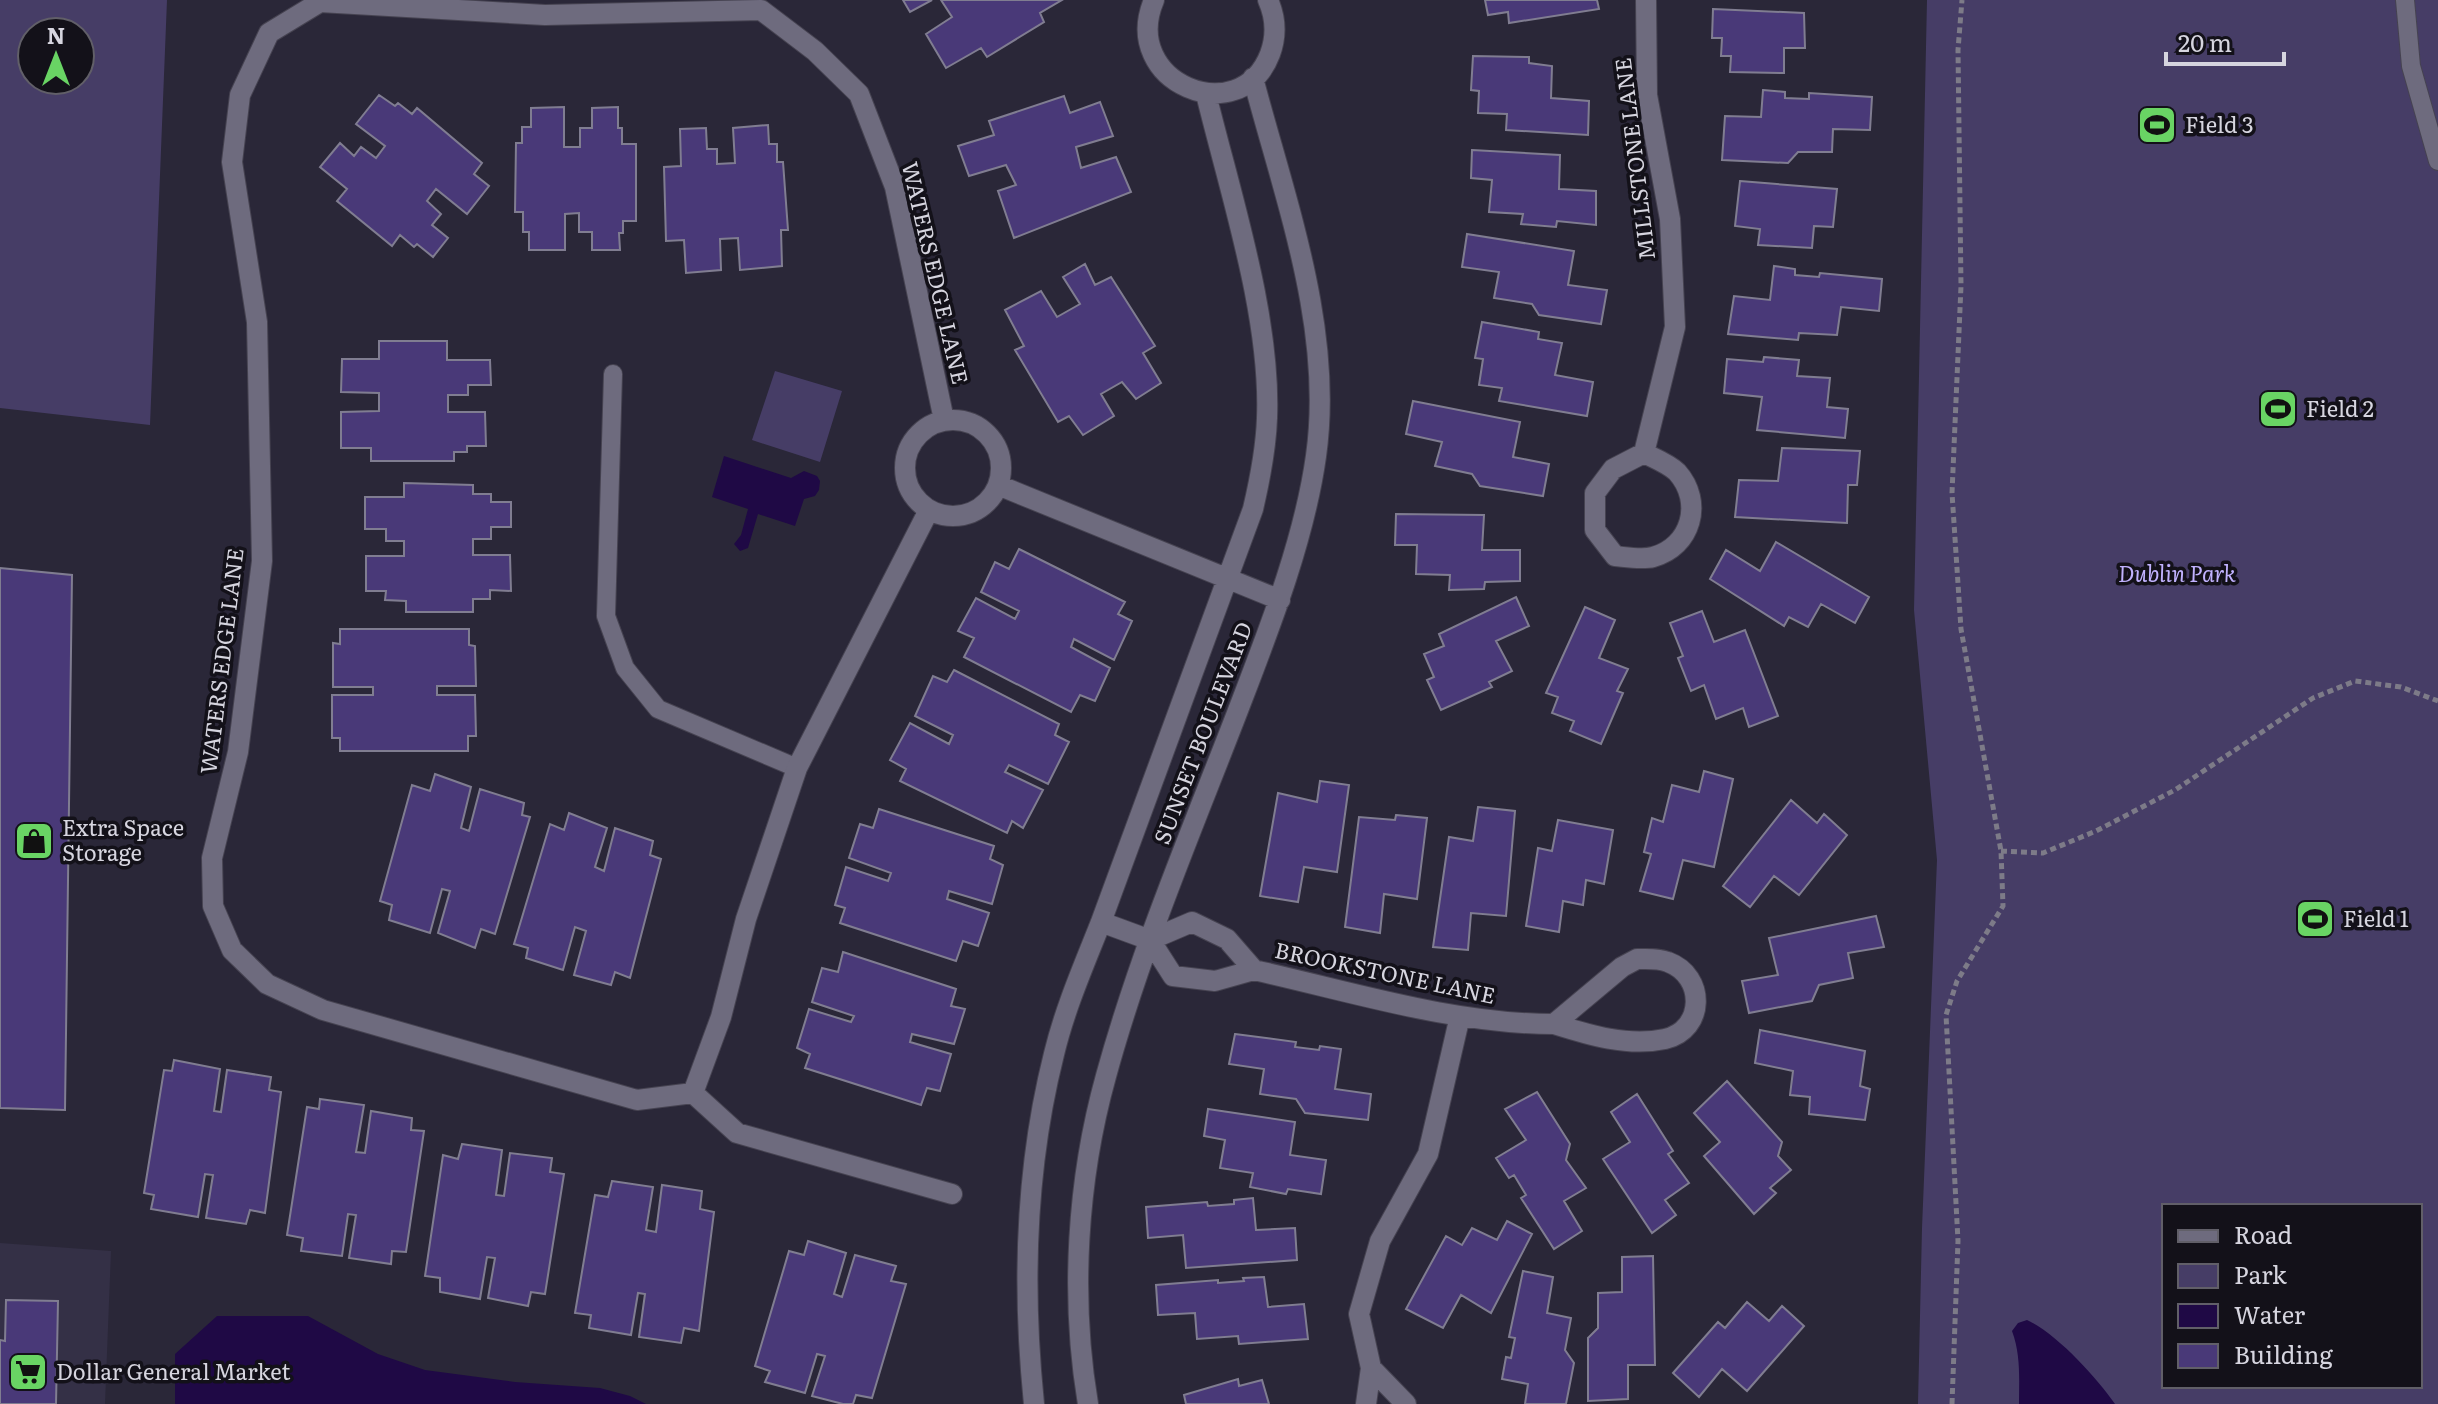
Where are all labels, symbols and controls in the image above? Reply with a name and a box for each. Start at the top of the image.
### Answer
north arrow [16,16,96,96]
scale bar [2166,16,2284,66]
text: N [47,18,65,51]
text: 20 m [2178,24,2232,59]
street label: MILLSTONE LANE [1605,56,1662,262]
sports icon: Field 3 [2136,104,2178,146]
place label: Field 3 [2185,107,2254,140]
street label: WATERS EDGE LANE [895,158,978,387]
sports icon: Field 2 [2257,388,2299,430]
place label: Field 2 [2306,391,2374,424]
street label: WATERS EDGE LANE [190,546,251,776]
park label: Dublin Park [2118,556,2236,589]
street label: SUNSET BOULEVARD [1144,616,1259,848]
place label: Extra Space Storage [62,810,184,868]
shop icon: Extra Space Storage [13,820,55,862]
sports icon: Field 1 [2294,898,2336,940]
place label: Field 1 [2343,901,2409,934]
street label: BROOKSTONE LANE [1272,932,1499,1011]
legend [2162,1204,2422,1388]
text: Road [2234,1216,2293,1251]
text: Park [2234,1256,2287,1291]
text: Water [2234,1296,2306,1331]
text: Building [2234,1336,2333,1371]
supermarket icon: Dollar General Market [7,1351,49,1393]
place label: Dollar General Market [56,1354,290,1387]

